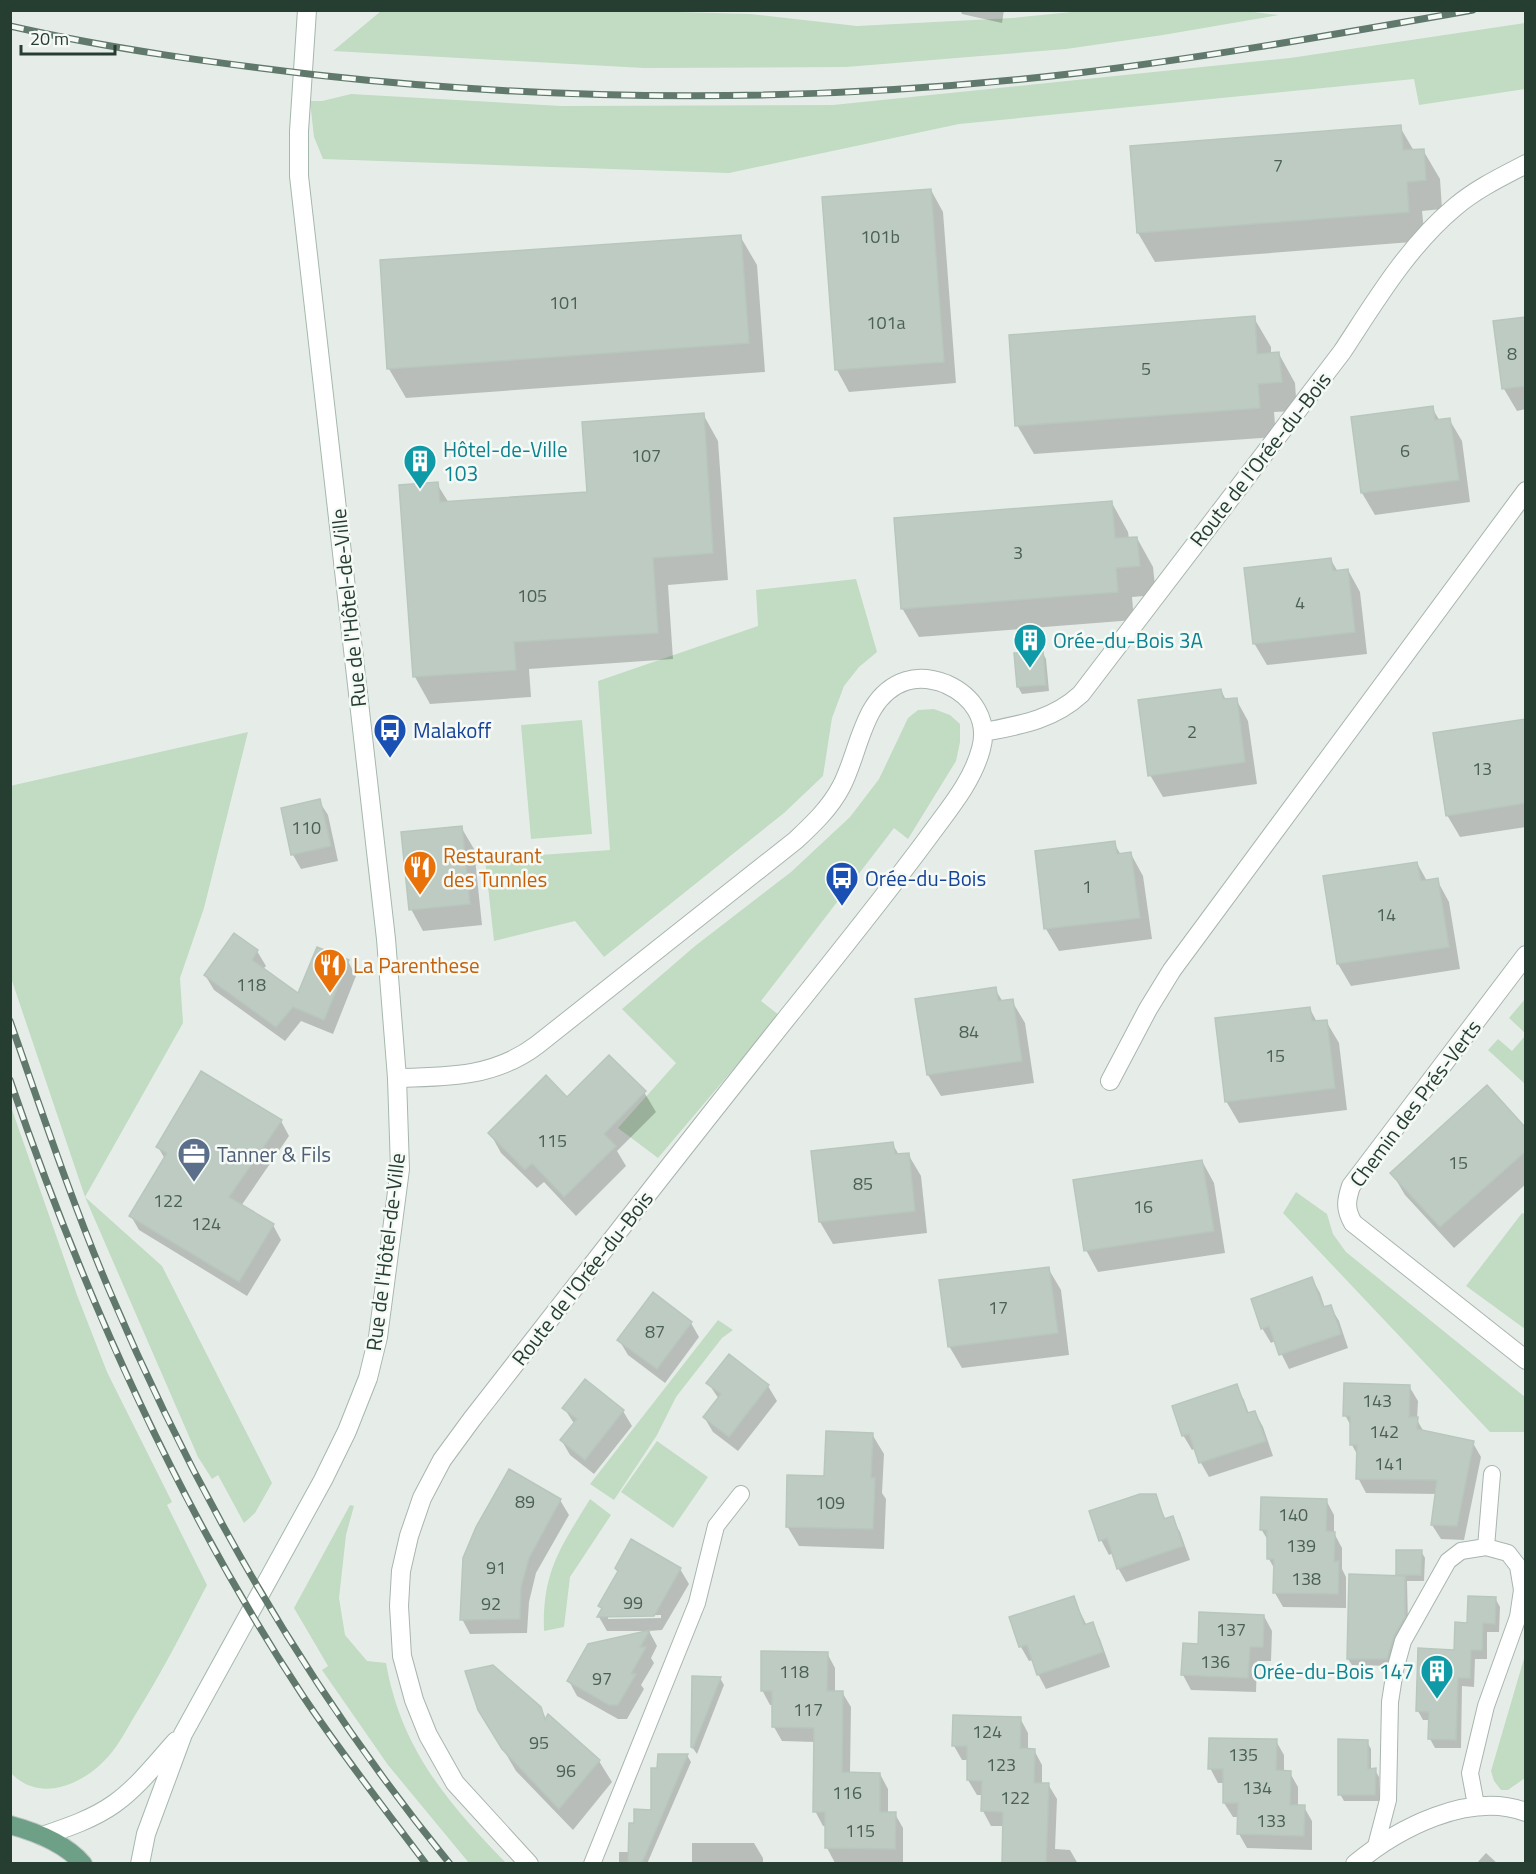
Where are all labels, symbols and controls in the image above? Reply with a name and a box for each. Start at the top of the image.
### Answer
scale bar [21,18,116,56]
text: 20 m [30,25,69,52]
house number: 7 [1273,152,1283,179]
house number: 101b [860,223,900,250]
house number: 101 [549,289,579,316]
house number: 101a [866,309,906,336]
house number: 8 [1507,340,1517,367]
house number: 5 [1141,355,1151,382]
street label: Route de l'Orée-du-Bois [1181,365,1339,553]
place label: Hôtel-de-Ville 103 [443,433,568,489]
house number: 6 [1400,437,1410,464]
house number: 107 [631,442,661,469]
building icon: Hôtel-de-Ville 103 [402,443,438,490]
street label: Rue de l'Hôtel-de-Ville [322,507,374,709]
house number: 3 [1013,539,1023,566]
house number: 105 [517,582,547,609]
house number: 4 [1295,589,1305,616]
building icon: Orée-du-Bois 3A [1012,622,1048,669]
place label: Orée-du-Bois 3A [1053,624,1204,656]
bus stop icon: Malakoff [372,712,408,759]
place label: Malakoff [413,714,491,746]
house number: 2 [1187,718,1197,745]
house number: 13 [1472,755,1492,782]
house number: 110 [291,814,321,841]
place label: Restaurant des Tunnles [443,839,547,895]
restaurant icon: Restaurant des Tunnles [402,849,438,896]
bus stop icon: Orée-du-Bois [824,860,860,907]
place label: Orée-du-Bois [865,862,986,894]
house number: 1 [1082,873,1092,900]
house number: 14 [1376,901,1396,928]
restaurant icon: La Parenthese [312,947,348,994]
place label: La Parenthese [353,949,480,981]
house number: 118 [236,971,266,998]
street label: Chemin des Prés-Verts [1341,1013,1489,1193]
house number: 84 [959,1018,979,1045]
house number: 15 [1265,1042,1285,1069]
house number: 115 [537,1127,567,1154]
office icon: Tanner & Fils [176,1136,212,1183]
place label: Tanner & Fils [217,1138,331,1170]
house number: 15 [1448,1149,1468,1176]
street label: Rue de l'Hôtel-de-Ville [357,1151,413,1353]
house number: 85 [853,1170,873,1197]
street label: Route de l'Orée-du-Bois [503,1184,661,1372]
house number: 122 [153,1187,183,1214]
house number: 16 [1133,1193,1153,1220]
house number: 124 [191,1210,221,1237]
house number: 17 [988,1294,1008,1321]
house number: 87 [645,1318,665,1345]
house number: 143 [1362,1387,1392,1414]
house number: 142 [1369,1418,1399,1445]
house number: 141 [1374,1450,1404,1477]
house number: 89 [515,1488,535,1515]
house number: 109 [815,1489,845,1516]
house number: 140 [1278,1501,1308,1528]
house number: 139 [1286,1532,1316,1559]
house number: 91 [486,1554,506,1581]
house number: 138 [1291,1565,1321,1592]
house number: 99 [623,1589,643,1616]
house number: 92 [481,1590,501,1617]
house number: 137 [1216,1616,1246,1643]
house number: 136 [1200,1648,1230,1675]
building icon: Orée-du-Bois 147 [1419,1653,1455,1700]
place label: Orée-du-Bois 147 [1253,1655,1414,1687]
house number: 118 [779,1658,809,1685]
house number: 97 [592,1665,612,1692]
house number: 117 [793,1696,823,1723]
house number: 124 [972,1718,1002,1745]
house number: 95 [529,1729,549,1756]
house number: 135 [1228,1741,1258,1768]
house number: 123 [986,1751,1016,1778]
house number: 96 [556,1757,576,1784]
house number: 134 [1242,1774,1272,1801]
house number: 116 [832,1779,862,1806]
house number: 122 [1000,1784,1030,1811]
house number: 133 [1256,1807,1286,1834]
house number: 115 [845,1817,875,1844]

